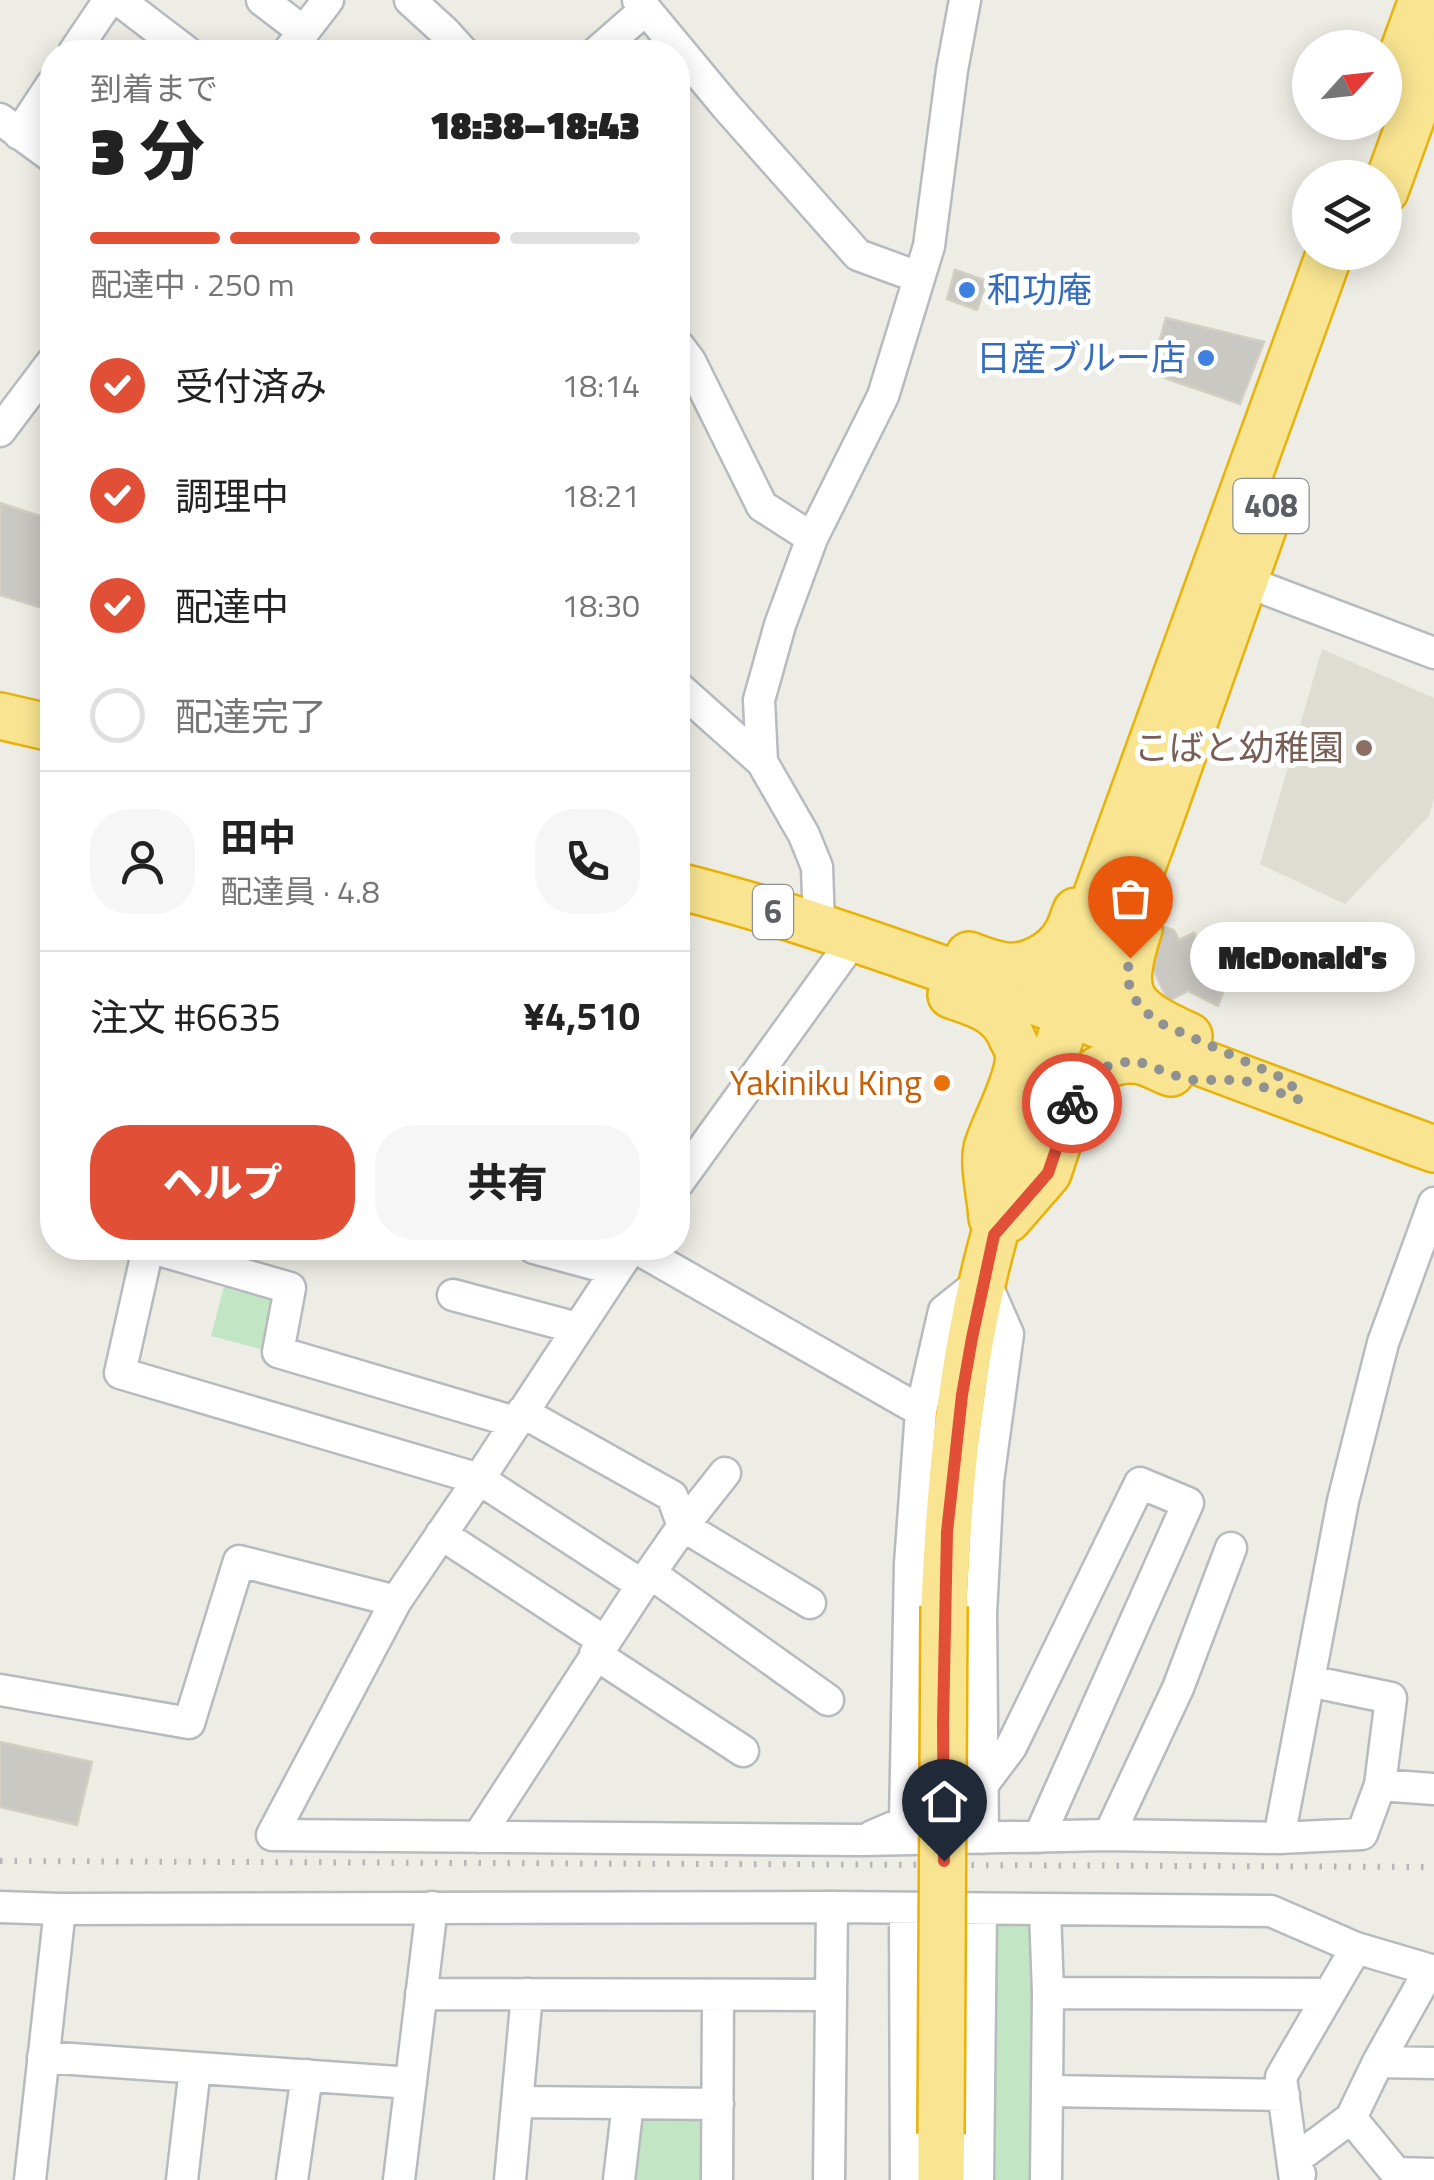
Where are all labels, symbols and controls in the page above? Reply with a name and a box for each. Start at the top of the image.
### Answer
north arrow [1292,30,1402,140]
map controls [1292,30,1402,270]
text: 到着まで [90,64,218,112]
text: 18:38–18:43 [430,96,640,154]
text: 3 分 [90,100,205,199]
button: layers [1292,160,1402,270]
text: 配達中 · 250 m [90,260,295,308]
place label: 和功庵 [987,262,1092,316]
marker: 和功庵 [956,279,978,301]
place label: 日産ブルー店 [976,330,1186,384]
marker: 日産ブルー店 [1195,347,1217,369]
text: 受付済み [175,357,327,415]
icon: check [90,358,145,413]
text: 18:14 [561,361,640,409]
text: 調理中 [175,467,289,525]
icon: check [90,468,145,523]
text: 18:21 [561,471,640,519]
road number: 408 [1234,479,1308,533]
text: 配達中 [175,577,289,635]
icon: check [90,578,145,633]
text: 18:30 [561,581,640,629]
text: 配達完了 [175,687,327,745]
place label: こばと幼稚園 [1134,720,1344,774]
marker: こばと幼稚園 [1353,737,1375,759]
text: 田中 [220,808,296,866]
button: person [90,809,195,914]
button: phone [535,809,640,914]
pin [1088,856,1173,959]
text: 配達員 · 4.8 [220,867,380,915]
icon: bag [1103,871,1158,926]
road number: 6 [753,885,793,939]
callout: McDonald's [1190,923,1415,993]
text: McDonald's [1218,933,1387,981]
text: ¥4,510 [524,987,640,1045]
text: 注文 #6635 [90,988,281,1046]
courier [1022,1053,1122,1153]
place label: Yakiniku King [730,1055,922,1109]
marker: Yakiniku King [931,1072,953,1094]
icon: bike [1045,1076,1100,1131]
button: ヘルプ [90,1125,355,1240]
button: 共有 [375,1125,640,1240]
pin [902,1759,987,1862]
icon: home [917,1774,972,1829]

